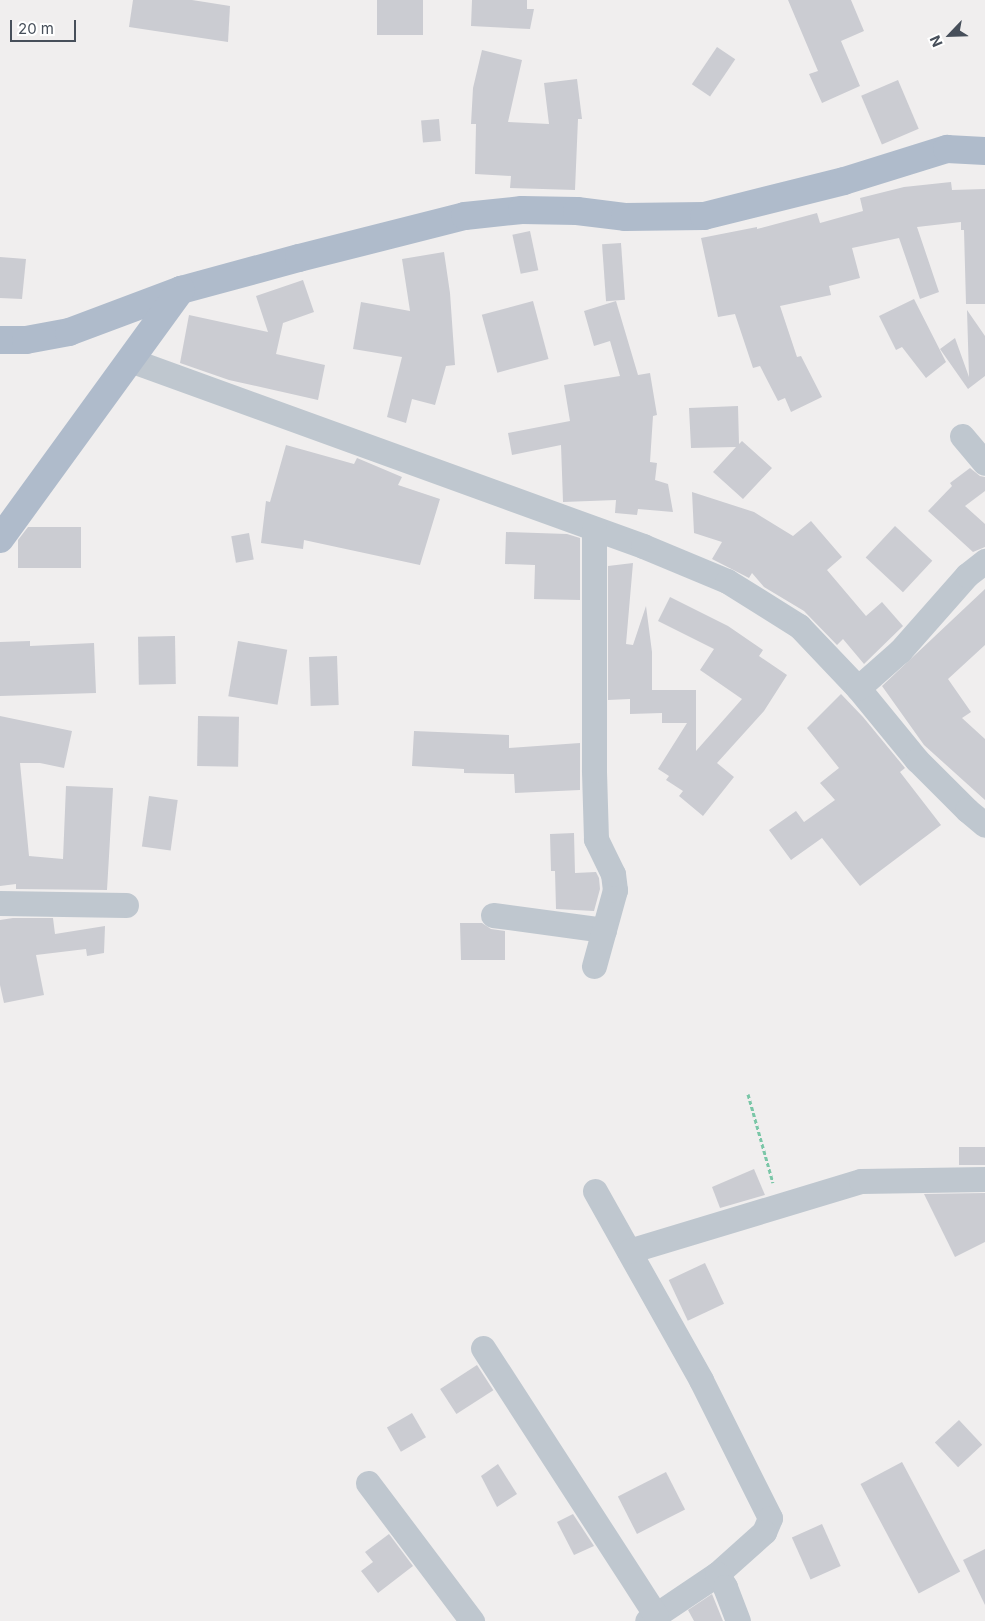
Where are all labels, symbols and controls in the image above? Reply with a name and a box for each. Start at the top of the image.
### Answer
scale bar [12,10,79,42]
north arrow [925,10,975,60]
text: 20 m [18,19,54,38]
text: N [926,33,946,50]

